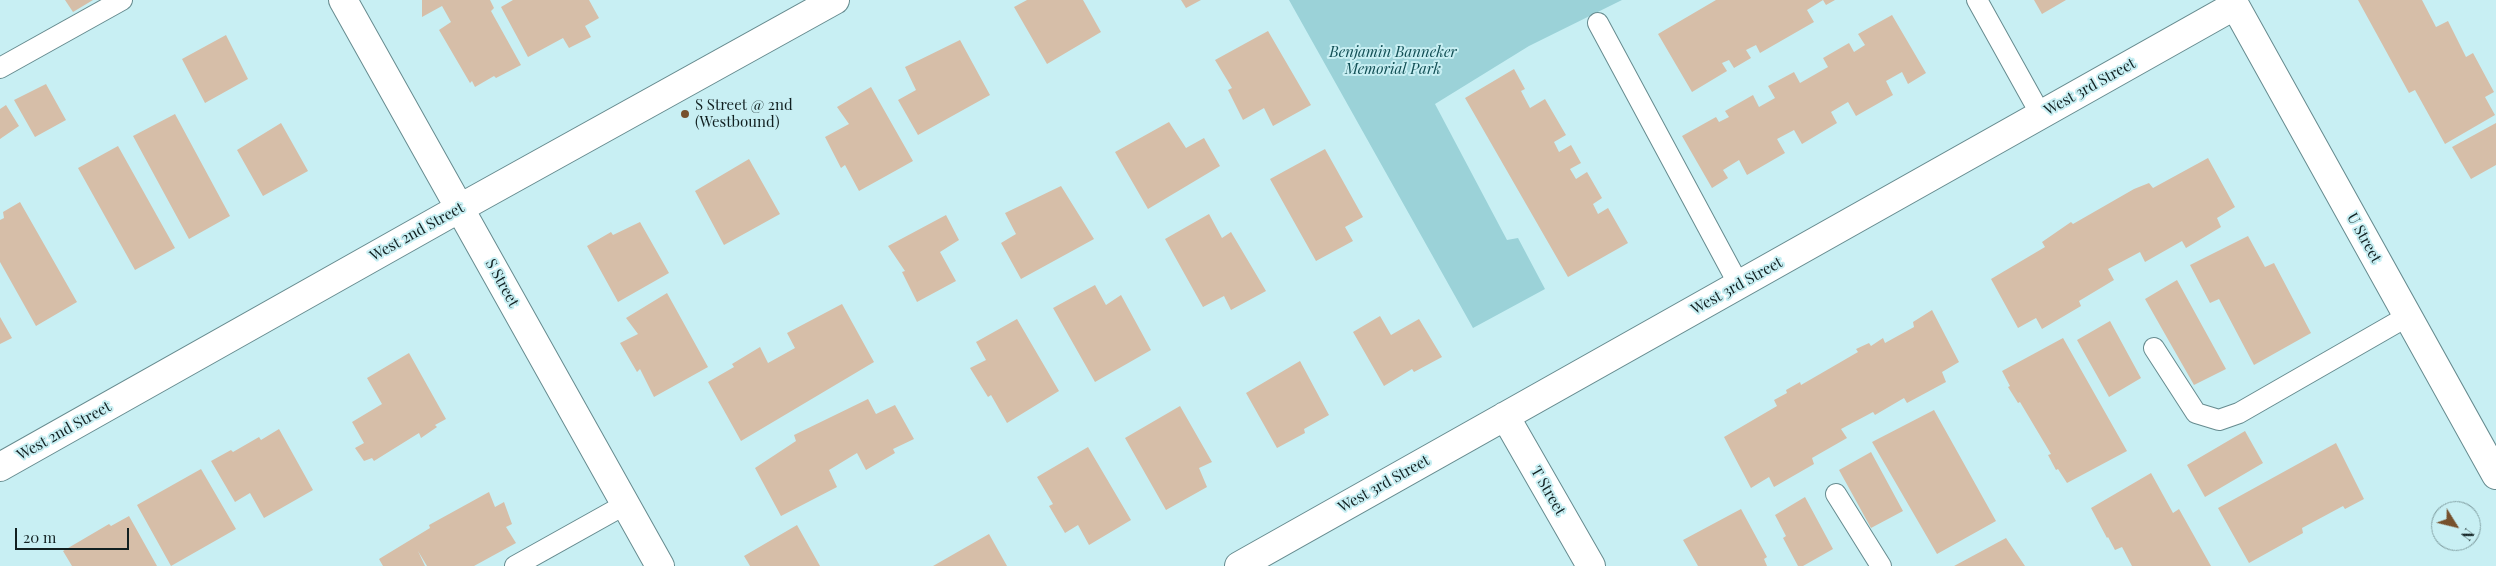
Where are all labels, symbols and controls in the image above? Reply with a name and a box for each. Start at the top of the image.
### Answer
park label: Benjamin Banneker Memorial Park [1329,43,1457,78]
street label: West 3rd Street [2041,54,2139,120]
place label: S Street @ 2nd (Westbound) [695,96,793,131]
marker: S Street @ 2nd (Westbound) [679,108,691,120]
street label: West 2nd Street [367,199,467,265]
street label: U Street [2343,210,2385,266]
street label: West 3rd Street [1688,253,1786,319]
street label: S Street [481,256,523,310]
street label: West 2nd Street [14,398,114,464]
street label: West 3rd Street [1335,451,1433,517]
street label: T Street [1527,463,1569,519]
north arrow [2431,501,2481,551]
scale bar [18,518,131,550]
text: N [2457,525,2478,544]
text: 20 m [23,527,56,547]

